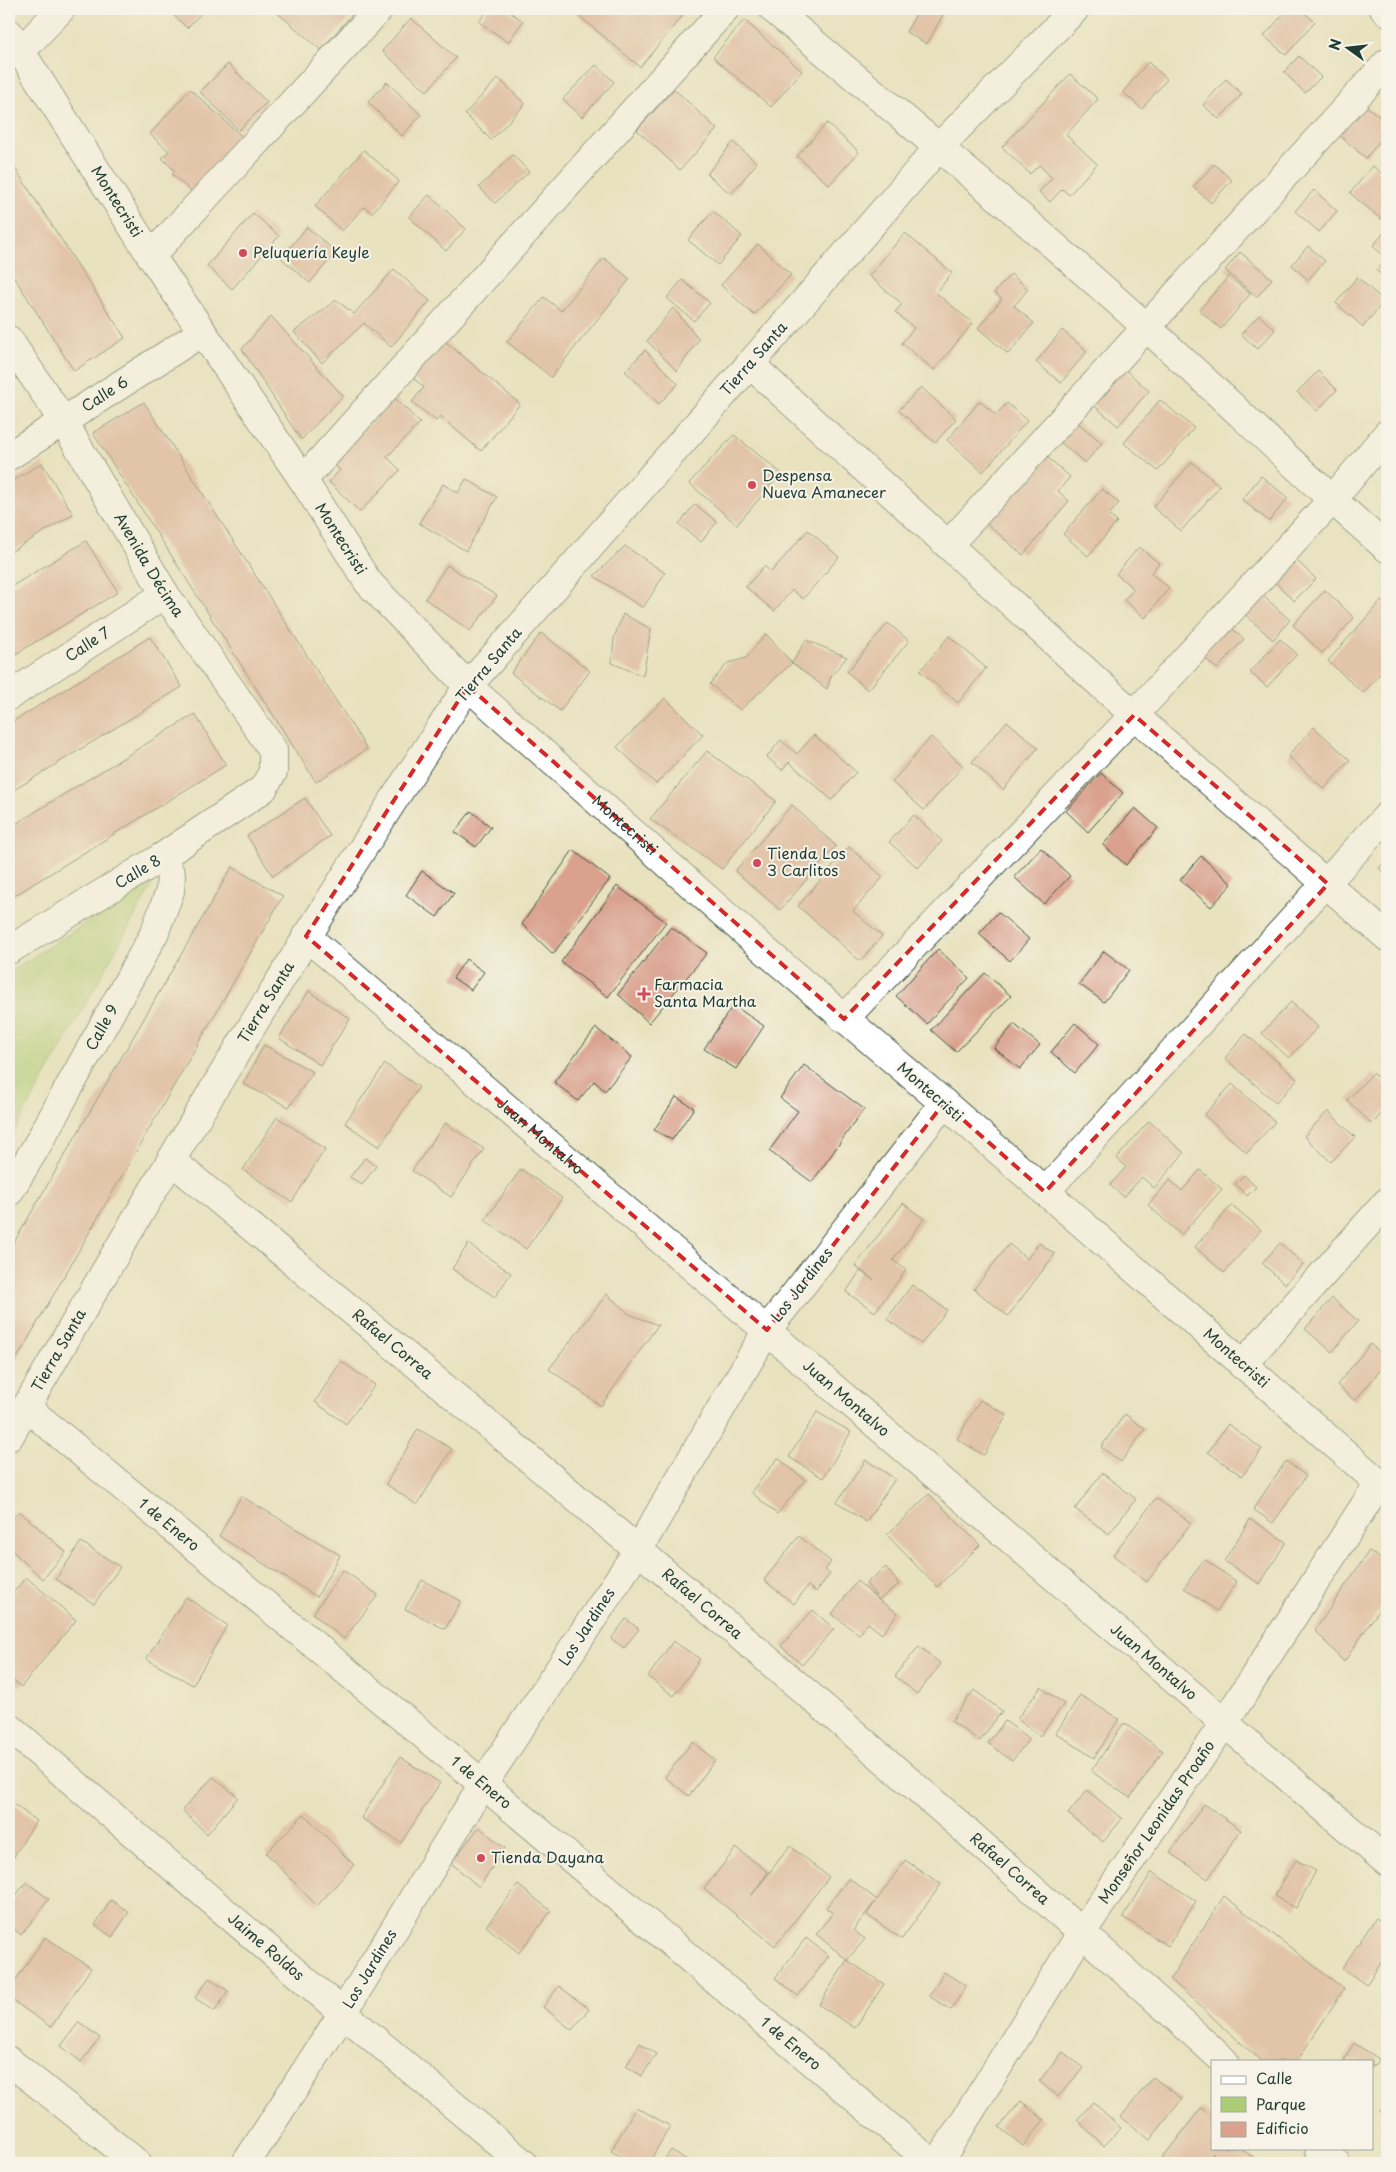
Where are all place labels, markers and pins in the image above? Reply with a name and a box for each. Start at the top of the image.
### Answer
place label: Peluquería Keyle [253,240,370,263]
marker: Peluquería Keyle [237,247,249,259]
place label: Despensa Nueva Amanecer [762,463,886,503]
marker: Despensa Nueva Amanecer [746,479,758,491]
place label: Tienda Los 3 Carlitos [767,841,846,881]
marker: Tienda Los 3 Carlitos [751,857,763,869]
place label: Farmacia Santa Martha [654,972,757,1012]
marker: Farmacia Santa Martha [638,988,650,1000]
place label: Tienda Dayana [491,1845,604,1868]
marker: Tienda Dayana [475,1852,487,1864]

